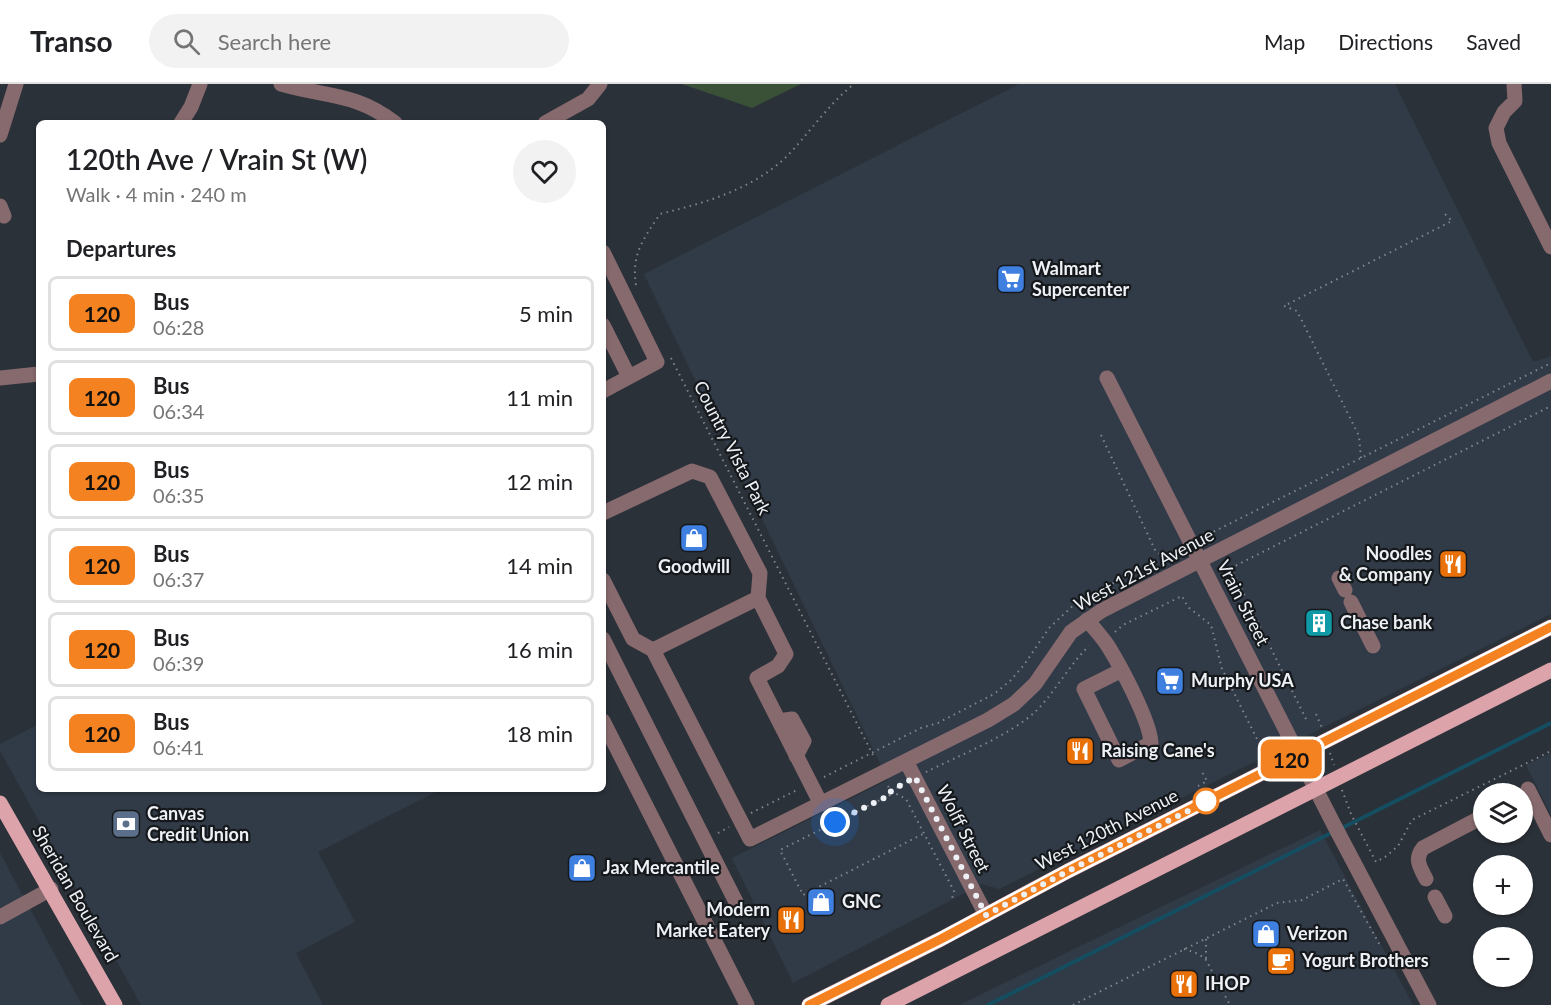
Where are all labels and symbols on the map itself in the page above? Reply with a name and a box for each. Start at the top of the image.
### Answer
place label: Walmart Supercenter [1032,257,1130,300]
supermarket icon: Walmart Supercenter [995,263,1027,295]
street label: Country Vista Park [690,377,777,519]
shop icon: Goodwill [678,522,710,554]
street label: West 121st Avenue [1070,523,1217,615]
place label: Noodles & Company [1339,542,1432,585]
restaurant icon: Noodles & Company [1437,548,1469,580]
place label: Goodwill [658,555,730,577]
street label: Vrain Street [1213,556,1275,649]
building icon: Chase bank [1303,607,1335,639]
place label: Chase bank [1340,611,1433,633]
supermarket icon: Murphy USA [1154,665,1186,697]
place label: Murphy USA [1191,669,1294,691]
restaurant icon: Raising Cane's [1064,735,1096,767]
place label: Raising Cane's [1101,739,1215,761]
line badge: 120 [1256,740,1326,778]
street label: Wolff Street [932,781,996,877]
street label: West 120th Avenue [1031,784,1182,875]
unlabelled marker [1193,788,1219,814]
place label: Canvas Credit Union [147,802,249,845]
your location [820,807,850,837]
bank icon: Canvas Credit Union [110,808,142,840]
street label: Sheridan Boulevard [28,822,124,965]
shop icon: Jax Mercantile [566,852,598,884]
place label: Jax Mercantile [603,856,720,878]
shop icon: GNC [805,886,837,918]
place label: GNC [842,890,881,912]
place label: Modern Market Eatery [656,898,770,941]
restaurant icon: Modern Market Eatery [775,904,807,936]
shop icon: Verizon [1250,918,1282,950]
place label: Verizon [1286,922,1348,944]
cafe icon: Yogurt Brothers [1265,945,1297,977]
place label: Yogurt Brothers [1301,949,1429,971]
restaurant icon: IHOP [1168,968,1200,1000]
place label: IHOP [1205,972,1250,994]

